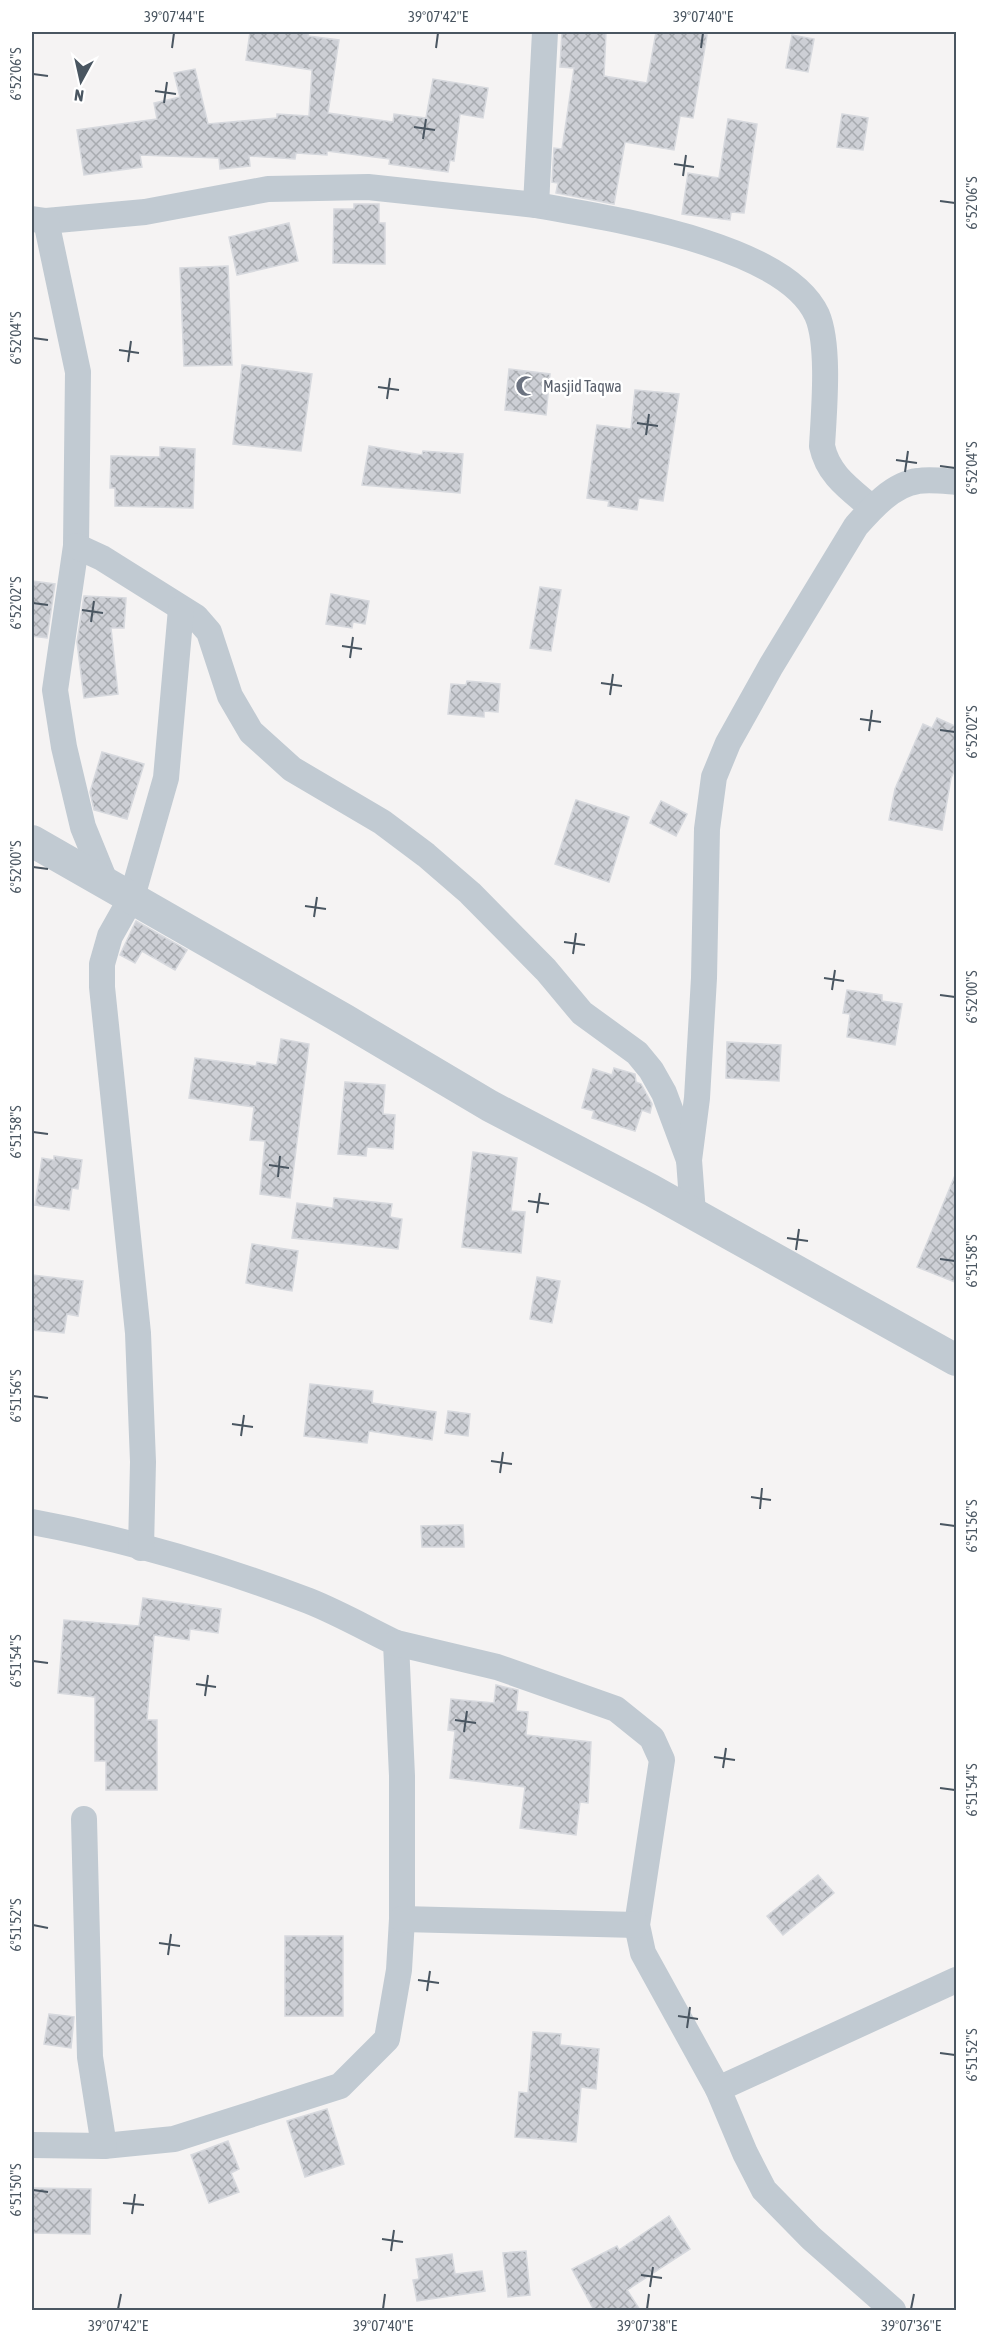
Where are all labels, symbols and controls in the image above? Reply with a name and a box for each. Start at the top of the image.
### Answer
text: 39°07'44"E [144,8,205,25]
text: 39°07'42"E [408,8,469,25]
text: 39°07'40"E [673,8,734,25]
text: 6°52'06"S [7,47,24,101]
north arrow [51,51,111,111]
text: N [73,86,85,105]
text: 6°52'06"S [963,176,980,230]
text: 6°52'04"S [7,311,24,365]
mosque icon: Masjid Taqwa [514,374,538,398]
place label: Masjid Taqwa [543,377,622,396]
text: 6°52'04"S [963,441,980,495]
text: 6°52'02"S [7,576,24,630]
text: 6°52'02"S [963,705,980,759]
text: 6°52'00"S [7,840,24,894]
text: 6°52'00"S [963,970,980,1024]
text: 6°51'58"S [7,1105,24,1159]
text: 6°51'58"S [963,1234,980,1288]
text: 6°51'56"S [7,1369,24,1423]
text: 6°51'56"S [963,1499,980,1553]
text: 6°51'54"S [7,1634,24,1688]
text: 6°51'54"S [963,1763,980,1817]
text: 6°51'52"S [7,1898,24,1952]
text: 6°51'52"S [963,2028,980,2082]
text: 6°51'50"S [7,2163,24,2217]
text: 39°07'42"E [88,2317,149,2334]
text: 39°07'40"E [353,2317,414,2334]
text: 39°07'38"E [617,2317,678,2334]
text: 39°07'36"E [881,2317,942,2334]

